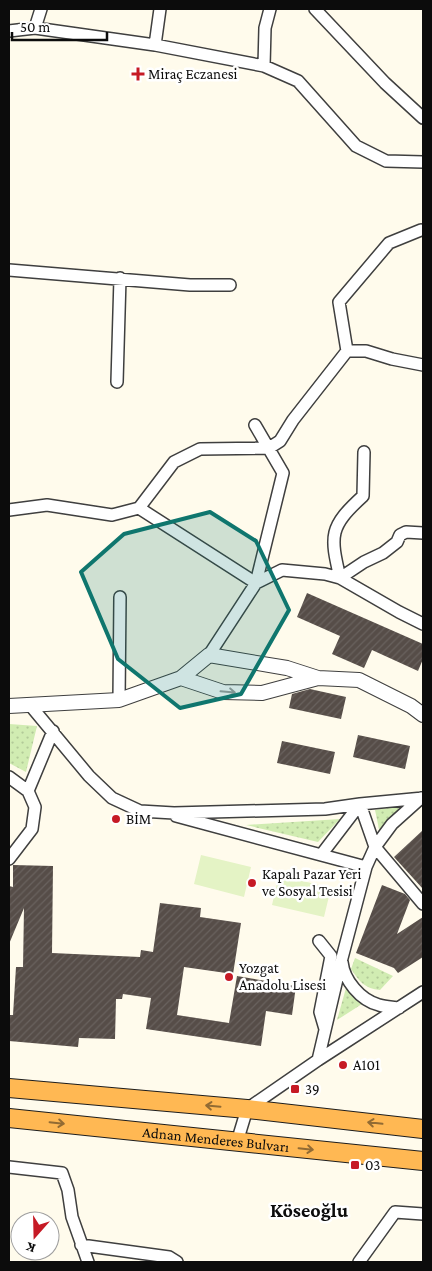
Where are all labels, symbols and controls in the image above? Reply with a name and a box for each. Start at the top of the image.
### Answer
scale bar [12,10,108,42]
text: 50 m [20,19,50,35]
place label: Miraç Eczanesi [148,66,238,83]
marker: Miraç Eczanesi [132,68,144,80]
one-way arrow [219,687,235,697]
place label: BİM [126,811,151,827]
marker: BİM [110,813,122,825]
place label: Kapalı Pazar Yeri ve Sosyal Tesisi [261,866,361,900]
marker: Kapalı Pazar Yeri ve Sosyal Tesisi [246,877,258,889]
place label: Yozgat Anadolu Lisesi [239,960,326,993]
marker: Yozgat Anadolu Lisesi [223,971,235,983]
place label: A101 [353,1057,380,1073]
marker: A101 [337,1059,349,1071]
place label: 39 [305,1081,320,1097]
marker: 39 [289,1083,301,1095]
one-way arrow [206,1101,222,1111]
one-way arrow [49,1118,65,1128]
one-way arrow [367,1118,383,1128]
street label: Adnan Menderes Bulvarı [142,1124,290,1155]
one-way arrow [298,1144,314,1154]
place label: 03 [365,1157,380,1173]
marker: 03 [349,1159,361,1171]
district label: Köseoğlu [270,1199,349,1221]
north arrow [10,1211,60,1261]
text: K [23,1239,37,1257]

